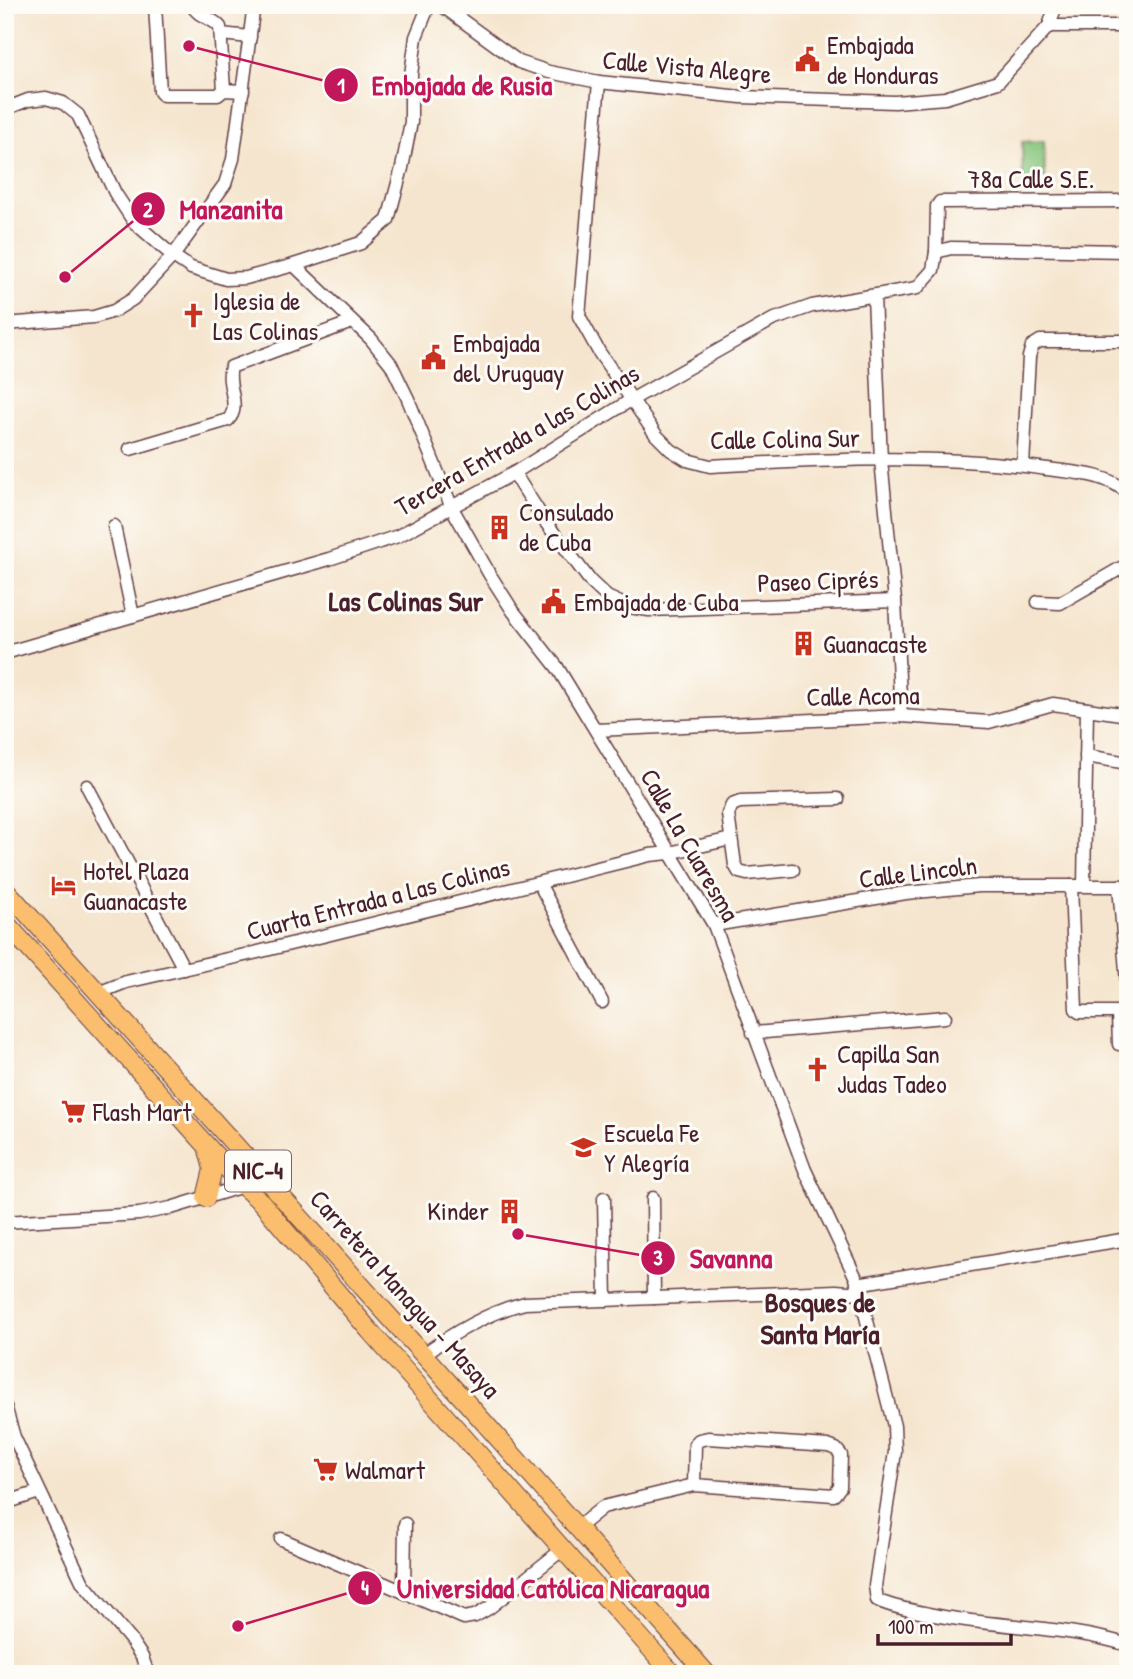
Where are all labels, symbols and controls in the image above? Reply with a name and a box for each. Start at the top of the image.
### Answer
place label: Embajada de Honduras [827,27,939,92]
street label: Calle Vista Alegre [601,42,773,91]
public building icon: Embajada de Honduras [793,46,821,74]
callout: Embajada de Rusia [323,61,566,110]
text: Embajada de Rusia [372,66,552,104]
text: 1 [337,71,345,100]
street label: 78a Calle S.E. [968,161,1094,196]
callout: Manzanita [131,185,297,234]
text: Manzanita [180,190,282,228]
text: 2 [143,195,153,224]
place label: Iglesia de Las Colinas [213,283,318,348]
church icon: Iglesia de Las Colinas [179,302,207,330]
place label: Embajada del Uruguay [453,325,564,390]
public building icon: Embajada del Uruguay [419,344,447,372]
street label: Tercera Entrada a las Colinas [388,355,645,524]
street label: Calle Colina Sur [710,420,860,457]
place label: Consulado de Cuba [519,494,614,559]
building icon: Consulado de Cuba [485,513,513,541]
street label: Paseo Ciprés [757,561,879,600]
district label: Las Colinas Sur [329,582,484,620]
place label: Embajada de Cuba [574,584,739,619]
public building icon: Embajada de Cuba [540,588,568,616]
place label: Guanacaste [823,626,928,661]
building icon: Guanacaste [789,630,817,658]
street label: Calle Acoma [806,677,920,714]
street label: Calle La Cuaresma [633,762,748,928]
street label: Calle Lincoln [857,847,979,896]
street label: Cuarta Entrada a Las Colinas [243,849,513,948]
place label: Hotel Plaza Guanacaste [83,853,189,918]
hotel icon: Hotel Plaza Guanacaste [49,872,77,900]
place label: Capilla San Judas Tadeo [837,1036,947,1101]
church icon: Capilla San Judas Tadeo [803,1055,831,1083]
place label: Flash Mart [92,1094,192,1129]
supermarket icon: Flash Mart [59,1098,87,1126]
place label: Escuela Fe Y Alegría [604,1115,700,1180]
school or university icon: Escuela Fe Y Alegría [570,1134,598,1162]
road number: NIC-4 [225,1150,291,1191]
street label: Carretera Managua - Masaya [302,1182,509,1406]
place label: Kinder [427,1193,489,1228]
building icon: Kinder [495,1197,523,1225]
callout: Savanna [640,1233,786,1282]
text: Savanna [690,1239,772,1277]
text: 3 [653,1243,663,1272]
district label: Bosques de Santa María [760,1283,880,1353]
place label: Walmart [345,1452,426,1487]
supermarket icon: Walmart [311,1456,339,1484]
callout: Universidad Católica Nicaragua [348,1563,723,1612]
text: Universidad Católica Nicaragua [397,1569,709,1608]
text: 4 [361,1573,369,1602]
scale bar [878,1602,1010,1646]
text: 100 m [888,1612,934,1641]

